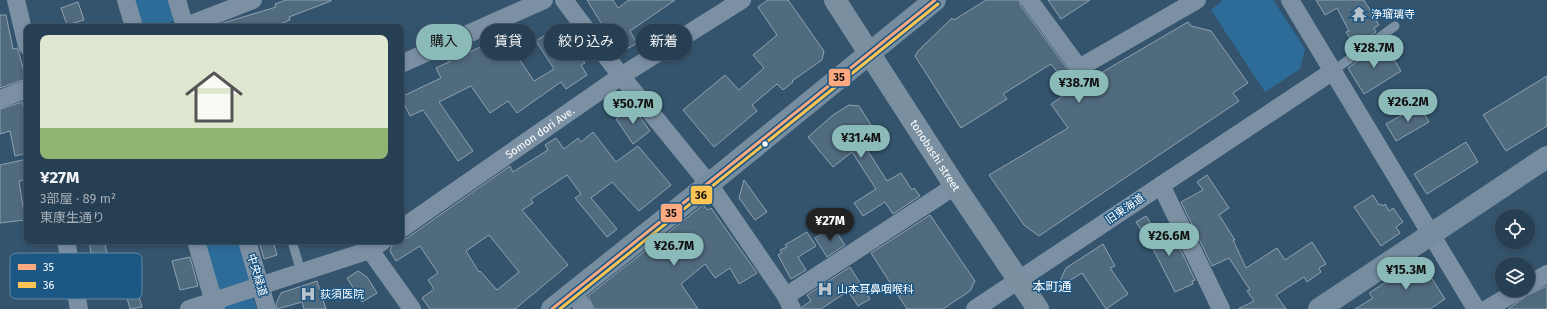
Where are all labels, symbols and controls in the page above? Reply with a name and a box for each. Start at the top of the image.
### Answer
temple icon: 浄瑠璃寺 [1350,5,1368,23]
place label: 浄瑠璃寺 [1371,8,1415,21]
chip: 購入 [416,24,472,60]
chip: 賃貸 [480,24,536,60]
chip: 絞り込み [544,24,628,60]
chip: 新着 [636,24,692,60]
pin: ¥28.7M [1341,35,1407,69]
text: ¥28.7M [1354,40,1394,55]
icon: home [178,61,250,133]
line badge: 35 [828,68,851,87]
pin: ¥38.7M [1046,70,1112,104]
text: 35 [832,71,845,84]
text: ¥38.7M [1059,75,1099,90]
pin: ¥26.2M [1375,89,1441,123]
pin: ¥50.7M [600,91,666,125]
text: ¥26.2M [1387,94,1429,109]
text: ¥50.7M [612,96,654,111]
street label: Somon dori Ave. [503,104,577,161]
street label: tonobashi street [908,117,963,194]
pin: ¥31.4M [828,125,894,159]
text: ¥31.4M [841,130,881,145]
unlabelled marker [760,139,770,149]
text: ¥27M [40,167,79,188]
line badge: 36 [690,185,713,205]
text: 36 [694,189,707,202]
text: 3部屋 · 89 m² [40,191,116,206]
street label: 旧東海道 [1103,191,1147,227]
line badge: 35 [660,203,683,223]
text: 35 [664,207,677,220]
pin: ¥27M [806,208,854,242]
map controls [1495,209,1535,297]
button: locate [1495,209,1535,249]
text: 東康生通り [40,210,105,225]
text: ¥27M [815,213,845,228]
pin: ¥26.6M [1136,223,1202,257]
text: ¥26.6M [1148,228,1190,243]
pin: ¥26.7M [641,233,707,267]
text: ¥26.7M [654,238,694,253]
street label: 中央緑道 [244,252,270,298]
legend [10,253,142,299]
pin: ¥15.3M [1373,257,1439,291]
button: layers [1495,257,1535,297]
text: 35 [43,261,54,274]
text: ¥15.3M [1386,262,1426,277]
text: 36 [43,279,54,292]
district label: 本町通 [1032,279,1072,294]
hospital icon: 山本耳鼻咽喉科 [816,280,834,298]
place label: 山本耳鼻咽喉科 [837,283,914,296]
hospital icon: 荻須医院 [299,285,317,303]
place label: 荻須医院 [320,288,364,301]

